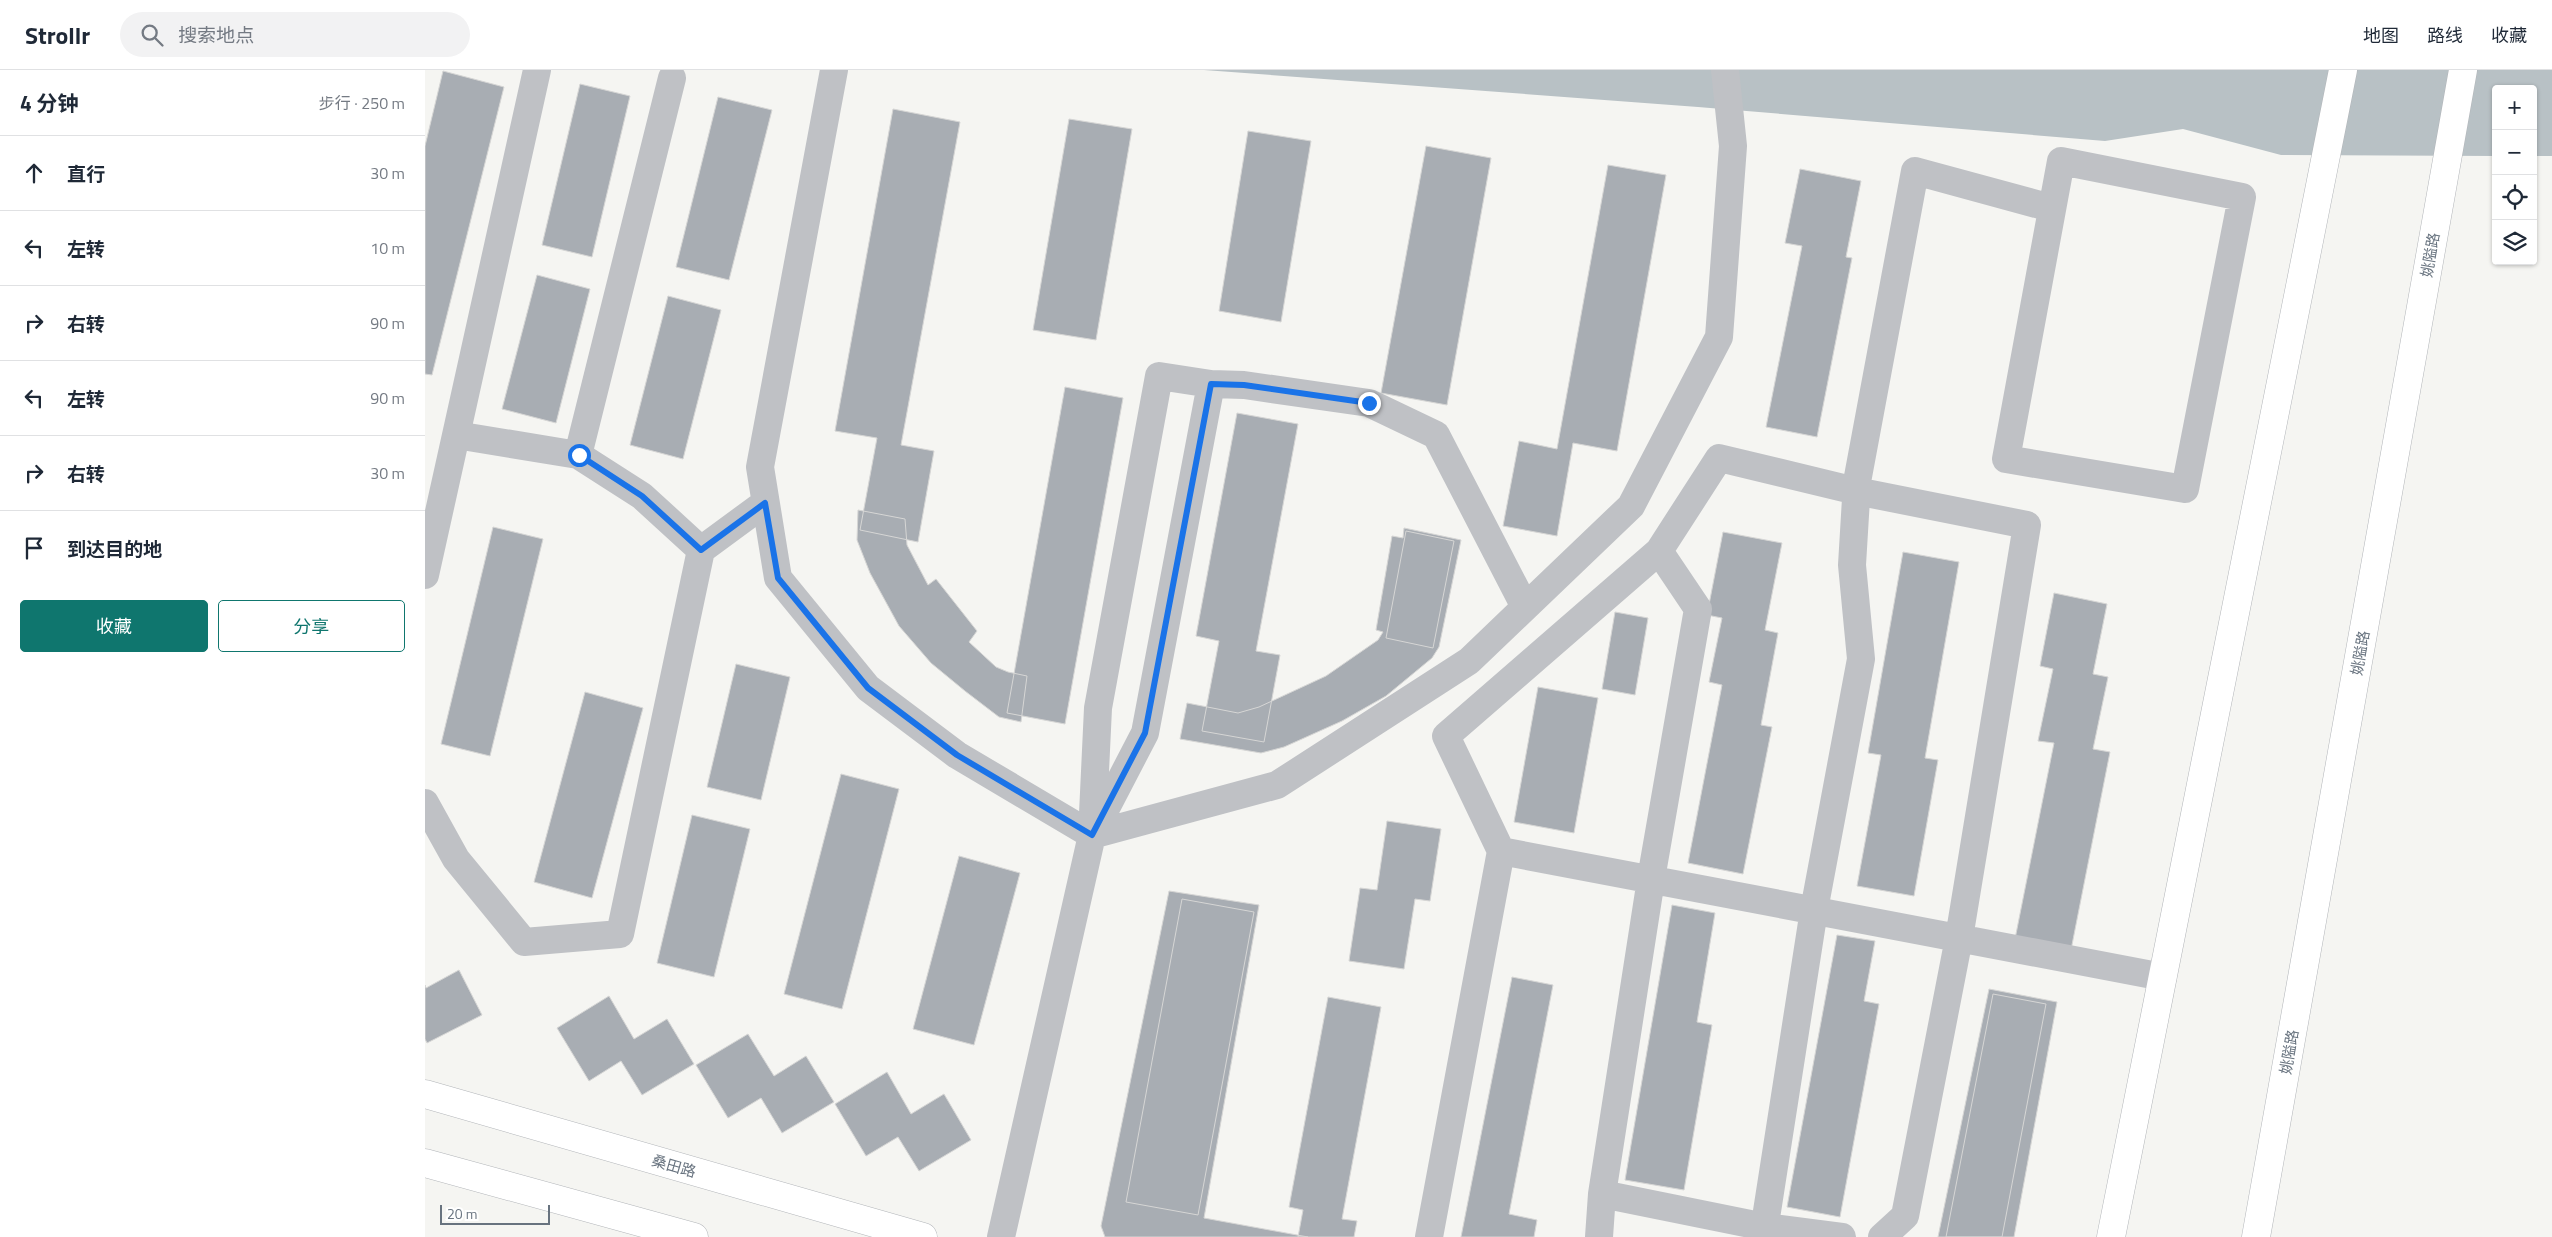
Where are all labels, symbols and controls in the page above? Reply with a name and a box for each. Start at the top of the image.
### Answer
search box [120,12,470,57]
text: Strollr [25,17,90,53]
text: 搜索地点 [178,20,254,49]
icon: search [138,21,166,49]
text: 地图 [2363,22,2399,49]
text: 路线 [2427,22,2463,49]
text: 收藏 [2491,22,2527,49]
map controls [2492,85,2537,265]
button: + [2492,85,2537,130]
text: 4 分钟 [20,87,78,119]
text: 步行 · 250 m [319,91,405,115]
button: − [2492,130,2537,175]
icon: ahead [20,159,48,187]
text: 直行 [67,159,105,188]
text: 30 m [370,161,405,185]
button: locate [2492,175,2537,220]
button: layers [2492,220,2537,265]
street label: 姚隘路 [2415,231,2445,279]
icon: left [20,234,48,262]
text: 左转 [67,234,105,263]
text: 10 m [370,236,405,260]
icon: right [20,309,48,337]
text: 右转 [67,309,105,338]
text: 90 m [370,311,405,335]
icon: left [20,384,48,412]
text: 左转 [67,384,105,413]
text: 90 m [370,386,405,410]
route end [1358,392,1381,415]
route start [568,444,591,467]
icon: right [20,459,48,487]
text: 右转 [67,459,105,488]
text: 30 m [370,461,405,485]
icon: arrive [20,534,48,562]
text: 到达目的地 [67,534,162,563]
button: 收藏 [20,600,208,652]
button: 分享 [218,600,405,652]
street label: 姚隘路 [2345,629,2375,677]
street label: 姚隘路 [2274,1028,2304,1076]
street label: 桑田路 [649,1149,699,1183]
scale bar [440,1202,550,1225]
text: 20 m [447,1203,477,1224]

